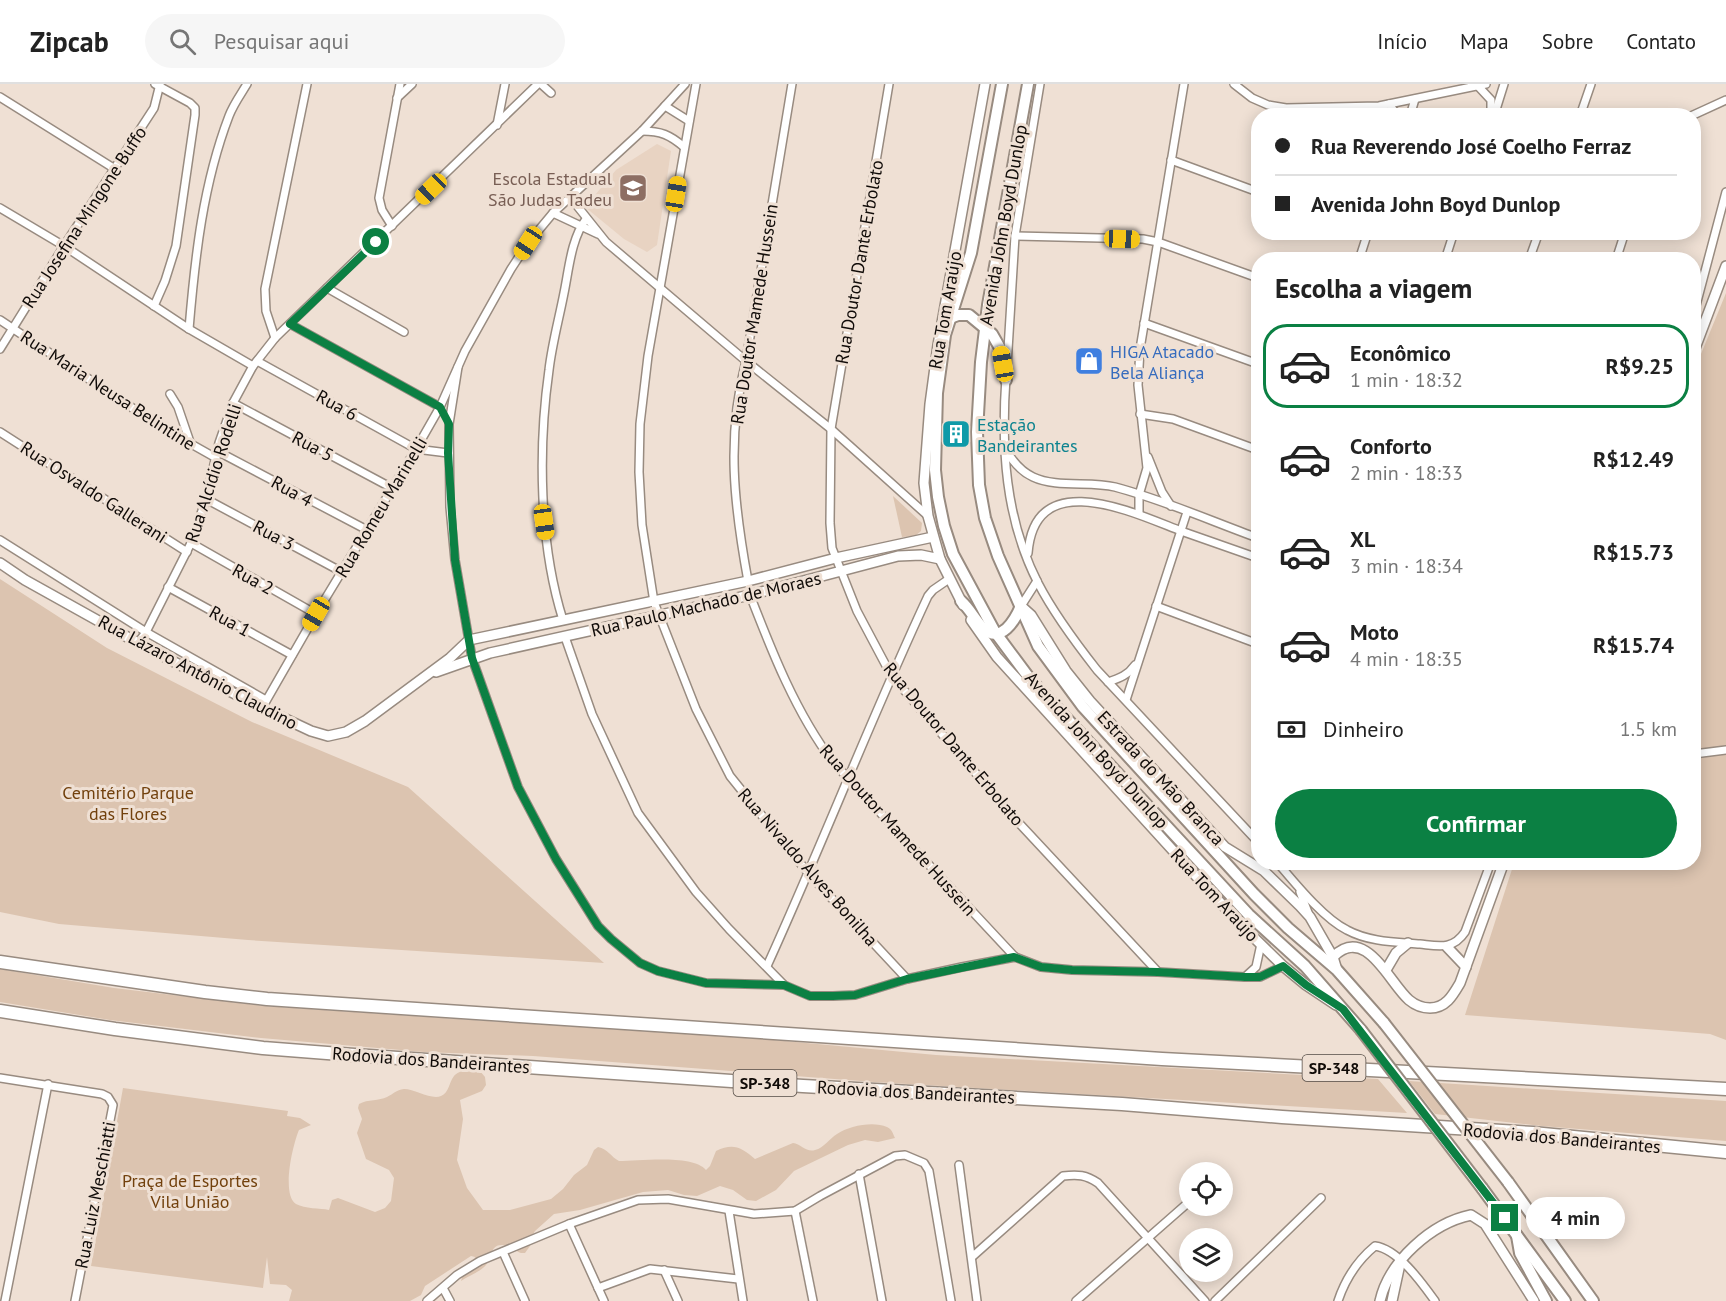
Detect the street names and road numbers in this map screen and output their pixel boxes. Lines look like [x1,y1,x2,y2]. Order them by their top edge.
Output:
street label: Rua Josefina Mingone Buffo [17,122,151,312]
street label: Avenida John Boyd Dunlop [974,123,1032,327]
street label: Rua Doutor Dante Erbolato [830,158,888,366]
street label: Rua Doutor Mamede Hussein [725,202,783,426]
street label: Rua Tom Araújo [923,249,967,371]
street label: Rua Maria Neusa Belintine [16,325,200,455]
street label: Rua 6 [312,384,362,426]
street label: Rua Alcídio Rodelli [180,401,246,545]
street label: Rua 5 [288,426,338,466]
street label: Rua Romeu Marinelli [330,432,432,582]
street label: Rua Osvaldo Gallerani [16,436,172,548]
street label: Rua 4 [267,470,317,512]
street label: Rua 3 [249,515,299,555]
street label: Rua 2 [228,558,278,600]
street label: Rua Paulo Machado de Moraes [589,566,823,642]
street label: Rua 1 [205,600,255,642]
street label: Rua Lázaro Antônio Claudino [94,610,302,734]
street label: Rua Doutor Dante Erbolato [879,657,1029,831]
street label: Avenida John Boyd Dunlop [1020,667,1174,833]
street label: Estrada do Mão Branca [1093,706,1229,850]
street label: Rua Doutor Mamede Hussein [815,739,981,921]
street label: Rua Nivaldo Alves Bonilha [733,783,883,951]
street label: Rua Tom Araújo [1166,844,1264,946]
street label: Rodovia dos Bandeirantes [331,1042,531,1078]
road number: SP-348 [1302,1055,1366,1081]
road number: SP-348 [734,1070,796,1096]
street label: Rodovia dos Bandeirantes [817,1075,1015,1109]
street label: Rodovia dos Bandeirantes [1462,1118,1662,1158]
street label: Rua Luiz Meschiatti [69,1119,121,1271]

